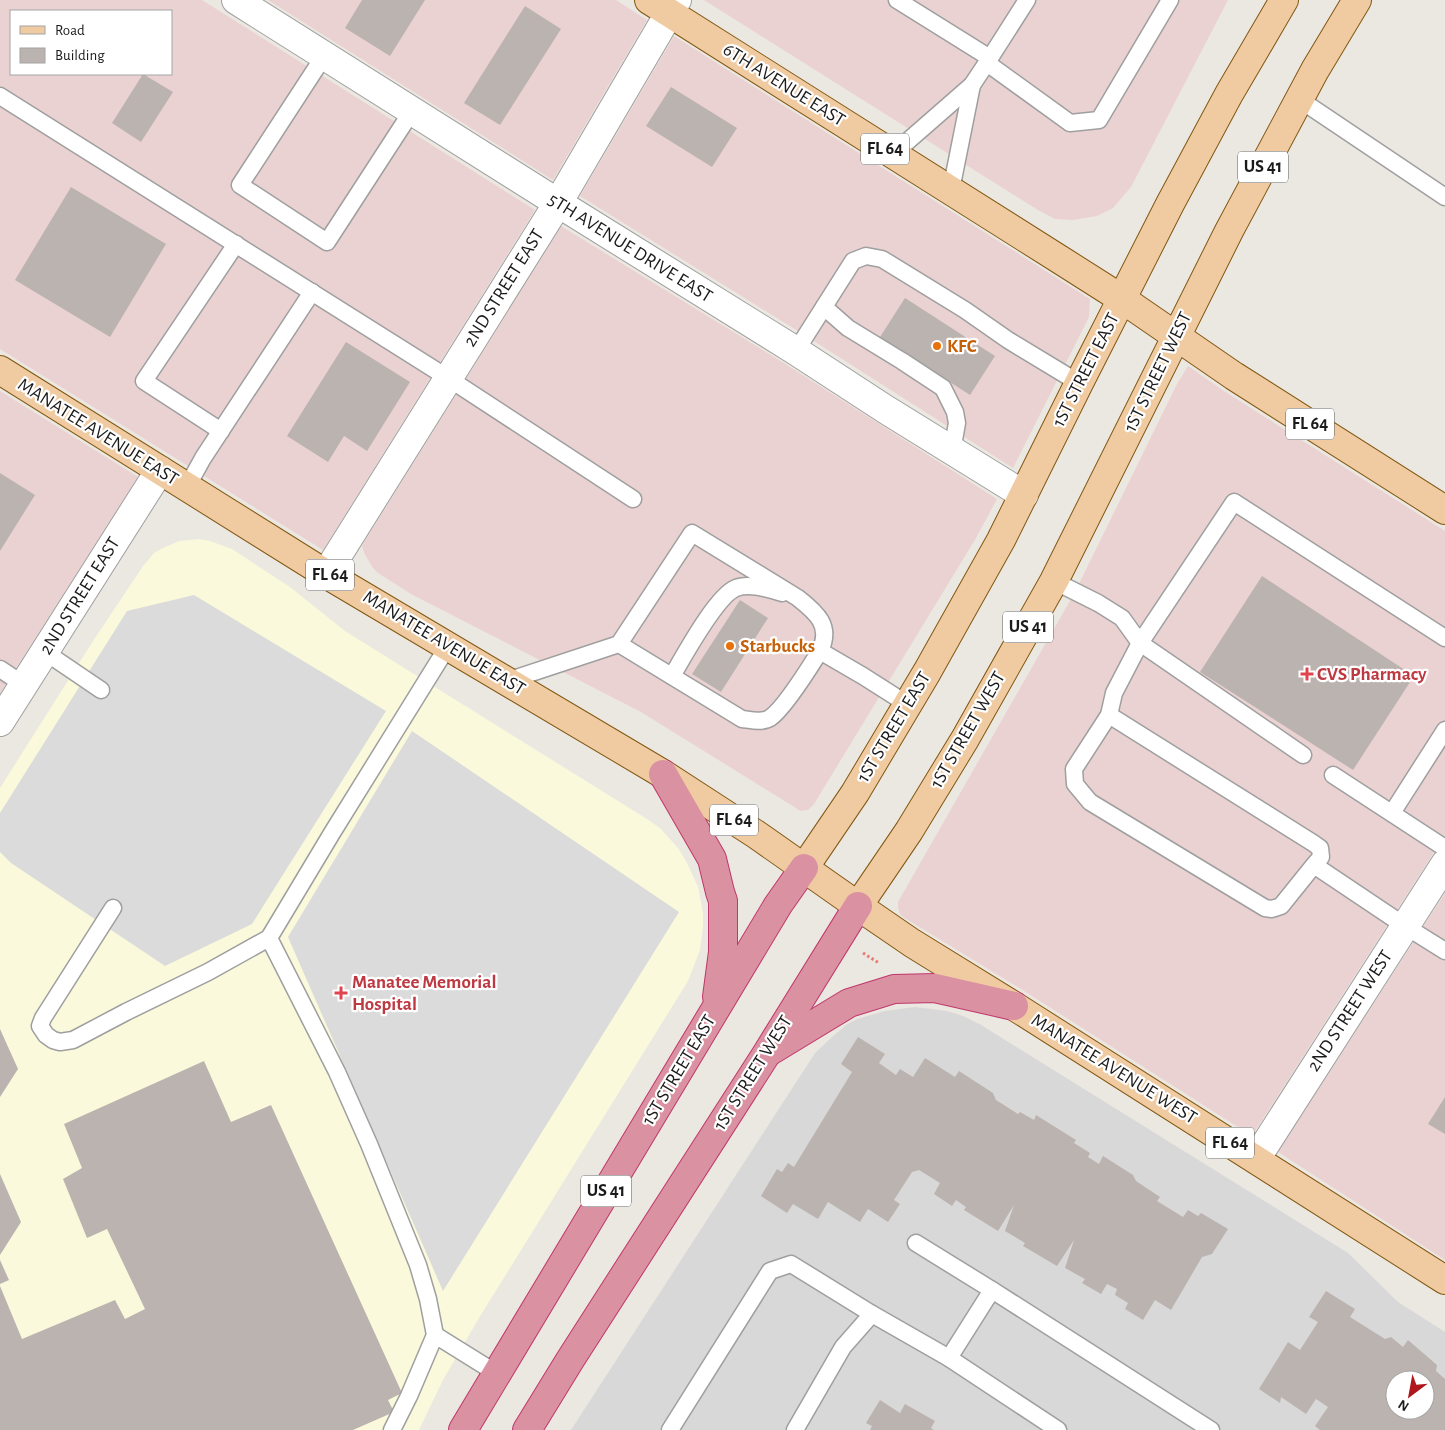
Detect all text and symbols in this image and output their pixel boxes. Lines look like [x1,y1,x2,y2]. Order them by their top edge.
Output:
legend [10,10,172,75]
text: Road [55,23,85,38]
street label: 6TH AVENUE EAST [720,40,848,130]
text: Building [55,48,105,63]
road number: FL 64 [861,134,909,164]
road number: US 41 [1238,152,1288,182]
street label: 5TH AVENUE DRIVE EAST [545,190,715,306]
street label: 2ND STREET EAST [460,226,548,350]
street label: 1ST STREET WEST [1121,309,1195,435]
street label: 1ST STREET EAST [1049,310,1123,430]
place label: KFC [947,337,977,356]
marker: KFC [931,340,943,352]
street label: MANATEE AVENUE EAST [14,375,182,489]
road number: FL 64 [1286,408,1334,439]
street label: 2ND STREET EAST [36,534,124,658]
road number: FL 64 [306,560,354,590]
street label: MANATEE AVENUE EAST [360,587,528,699]
road number: US 41 [1003,612,1053,642]
place label: Starbucks [740,637,815,656]
marker: Starbucks [724,640,736,652]
place label: CVS Pharmacy [1317,665,1427,684]
marker: CVS Pharmacy [1301,668,1313,680]
street label: 1ST STREET EAST [854,669,934,785]
street label: 1ST STREET WEST [927,669,1009,791]
road number: FL 64 [710,804,758,836]
street label: 2ND STREET WEST [1304,947,1396,1075]
place label: Manatee Memorial Hospital [352,973,496,1014]
marker: Manatee Memorial Hospital [334,986,348,1000]
street label: MANATEE AVENUE WEST [1028,1010,1200,1128]
street label: 1ST STREET EAST [639,1012,719,1128]
street label: 1ST STREET WEST [710,1012,796,1134]
road number: FL 64 [1206,1128,1254,1158]
road number: US 41 [581,1176,631,1206]
north arrow [1385,1370,1435,1420]
text: N [1396,1397,1411,1414]

